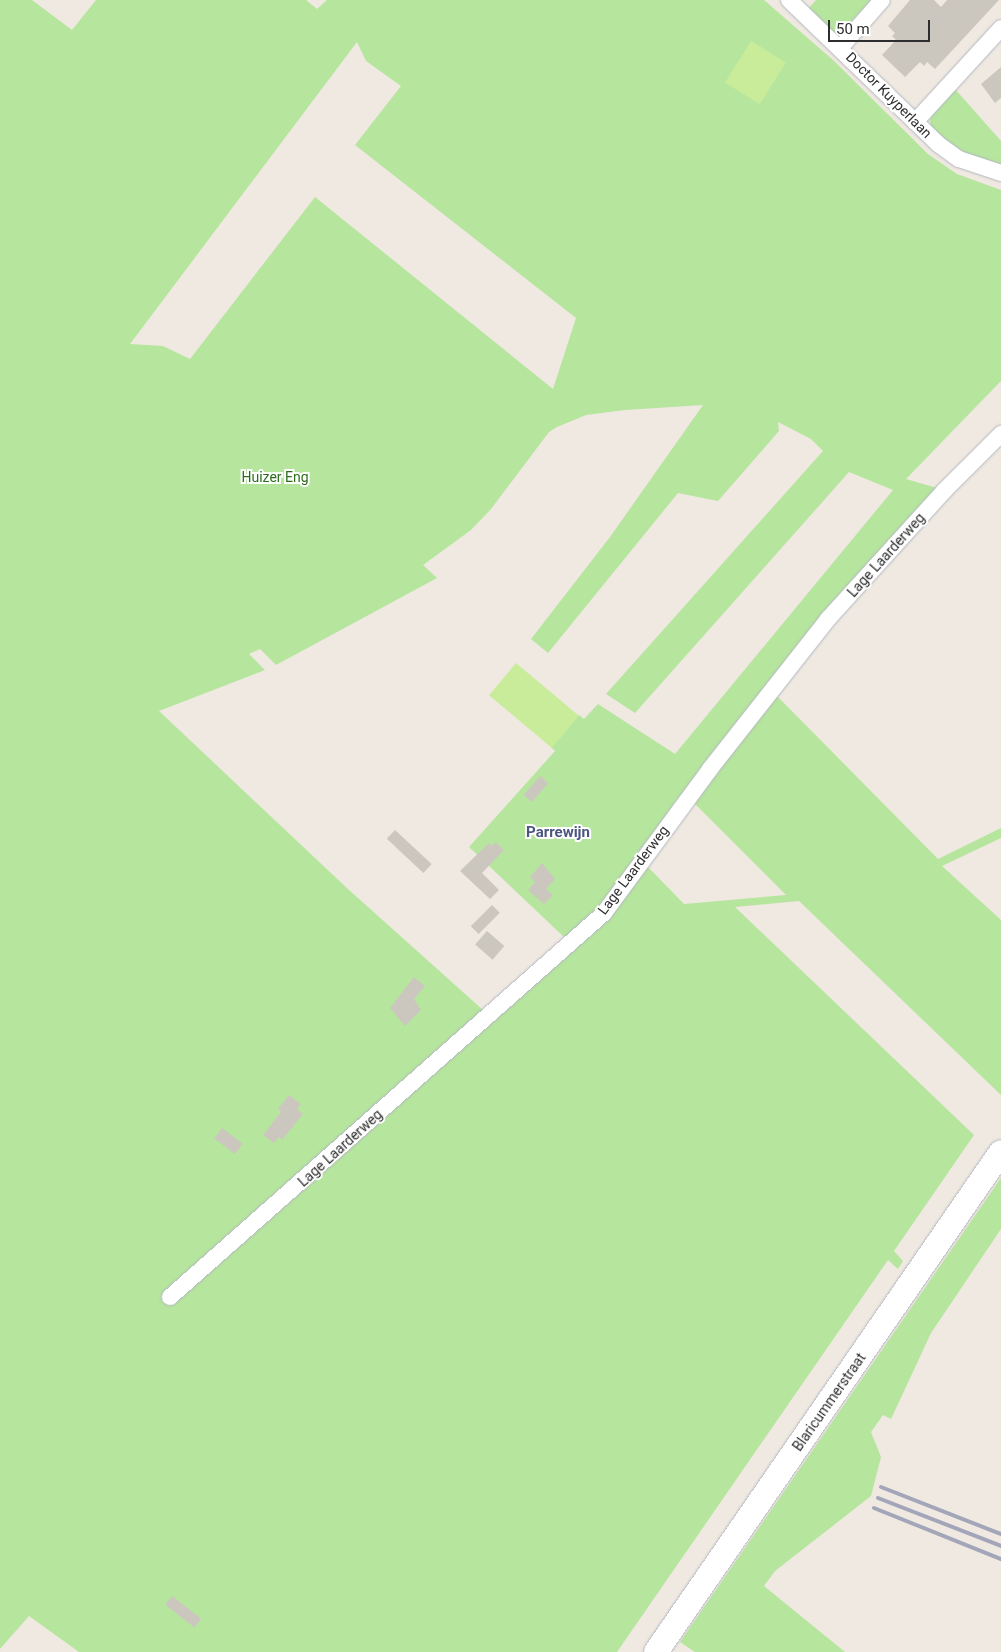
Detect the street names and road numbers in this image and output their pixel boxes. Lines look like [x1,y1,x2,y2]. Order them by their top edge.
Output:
street label: Doctor Kuyperlaan [843,49,935,141]
street label: Lage Laarderweg [844,510,928,600]
street label: Lage Laarderweg [594,822,672,918]
street label: Lage Laarderweg [295,1106,385,1190]
street label: Blaricummerstraat [789,1350,869,1454]

